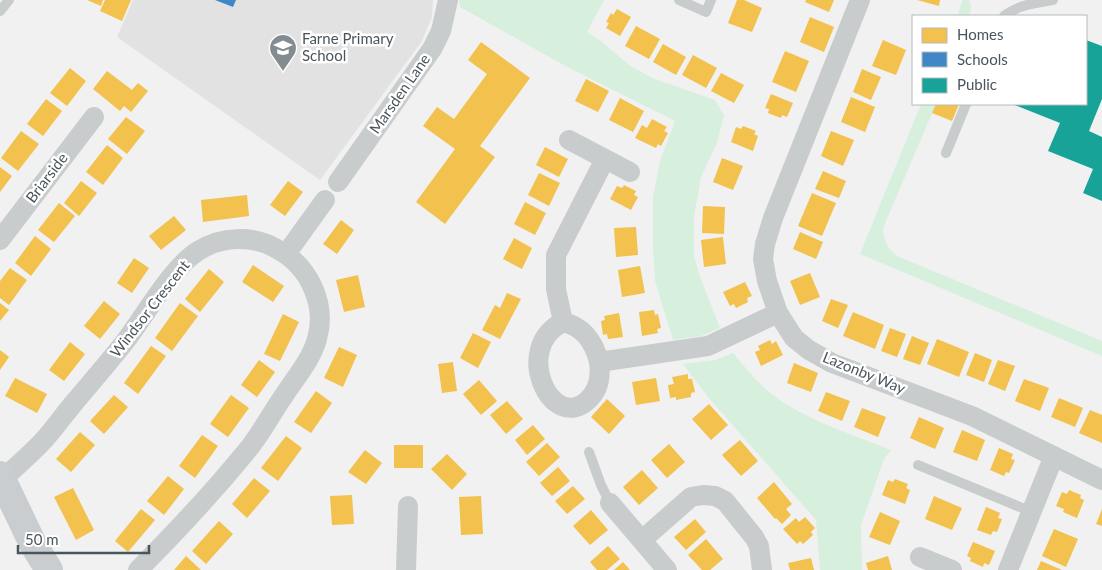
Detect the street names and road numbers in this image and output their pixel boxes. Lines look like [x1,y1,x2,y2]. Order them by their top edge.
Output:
street label: Marsden Lane [365,50,433,137]
street label: Briarside [22,149,71,206]
street label: Windsor Crescent [106,256,193,360]
street label: Lazonby Way [820,347,909,397]

